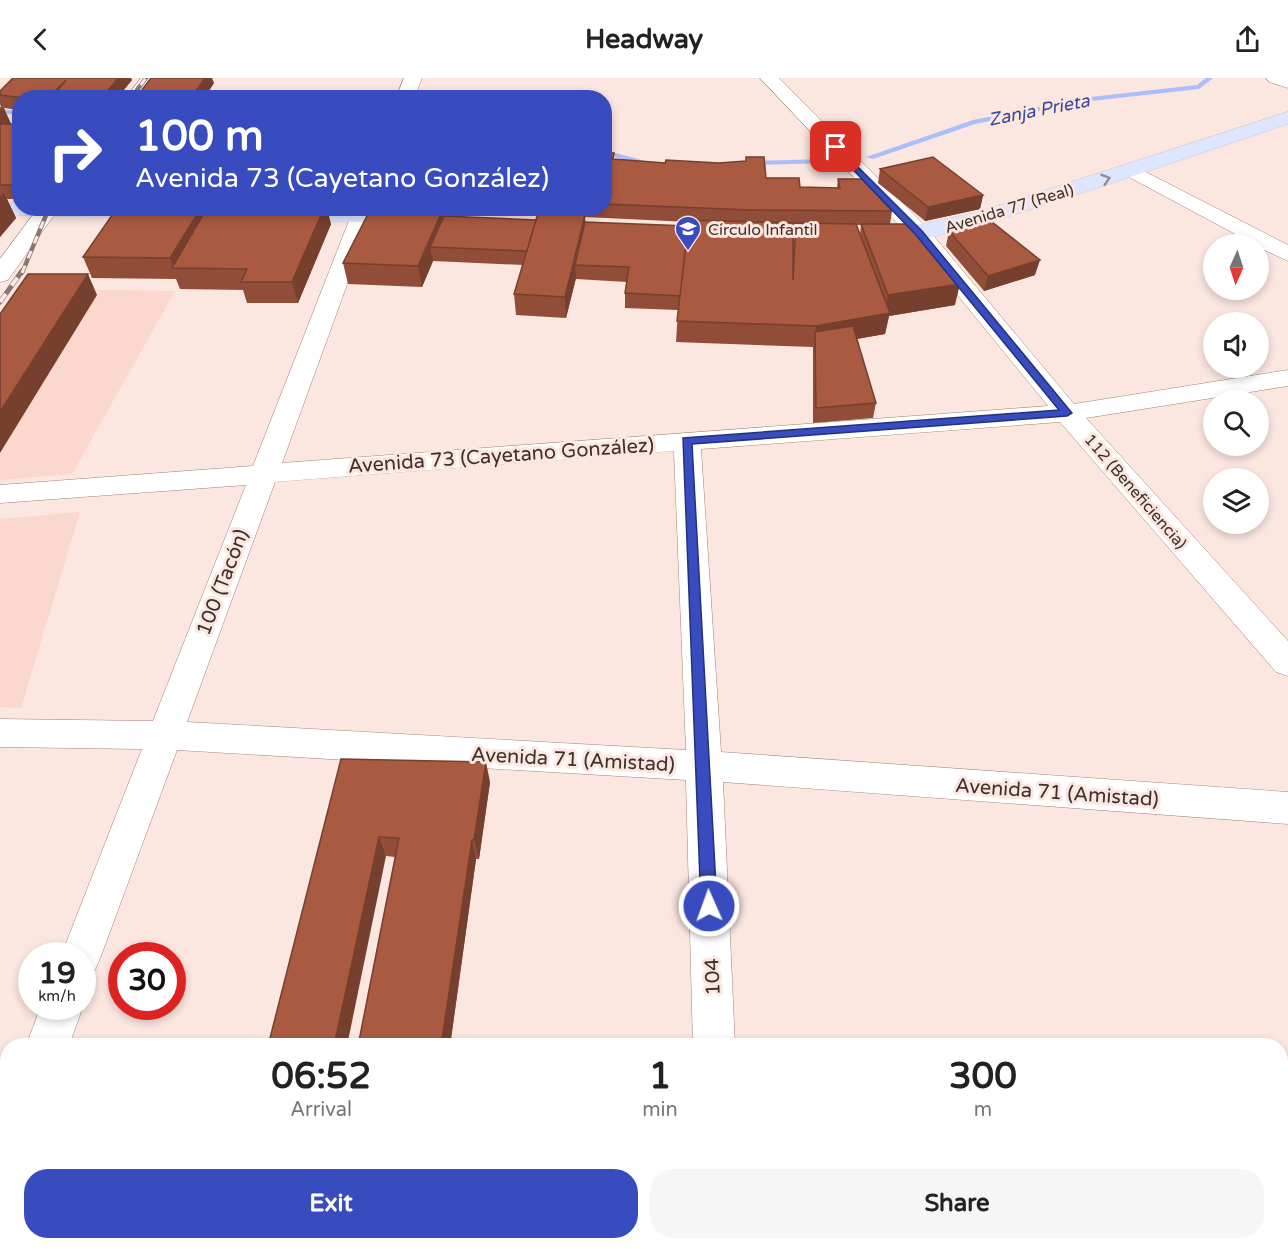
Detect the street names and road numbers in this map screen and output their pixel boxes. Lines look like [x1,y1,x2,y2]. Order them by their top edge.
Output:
street label: Avenida 77 (Real) [942,180,1076,238]
street label: 112 (Beneficiencia) [1080,430,1191,553]
street label: Avenida 73 (Cayetano González) [347,433,655,479]
street label: 100 (Tacón) [192,526,254,639]
street label: Avenida 71 (Amistad) [471,743,675,777]
street label: Avenida 71 (Amistad) [954,774,1159,812]
street label: 104 [700,958,726,996]

